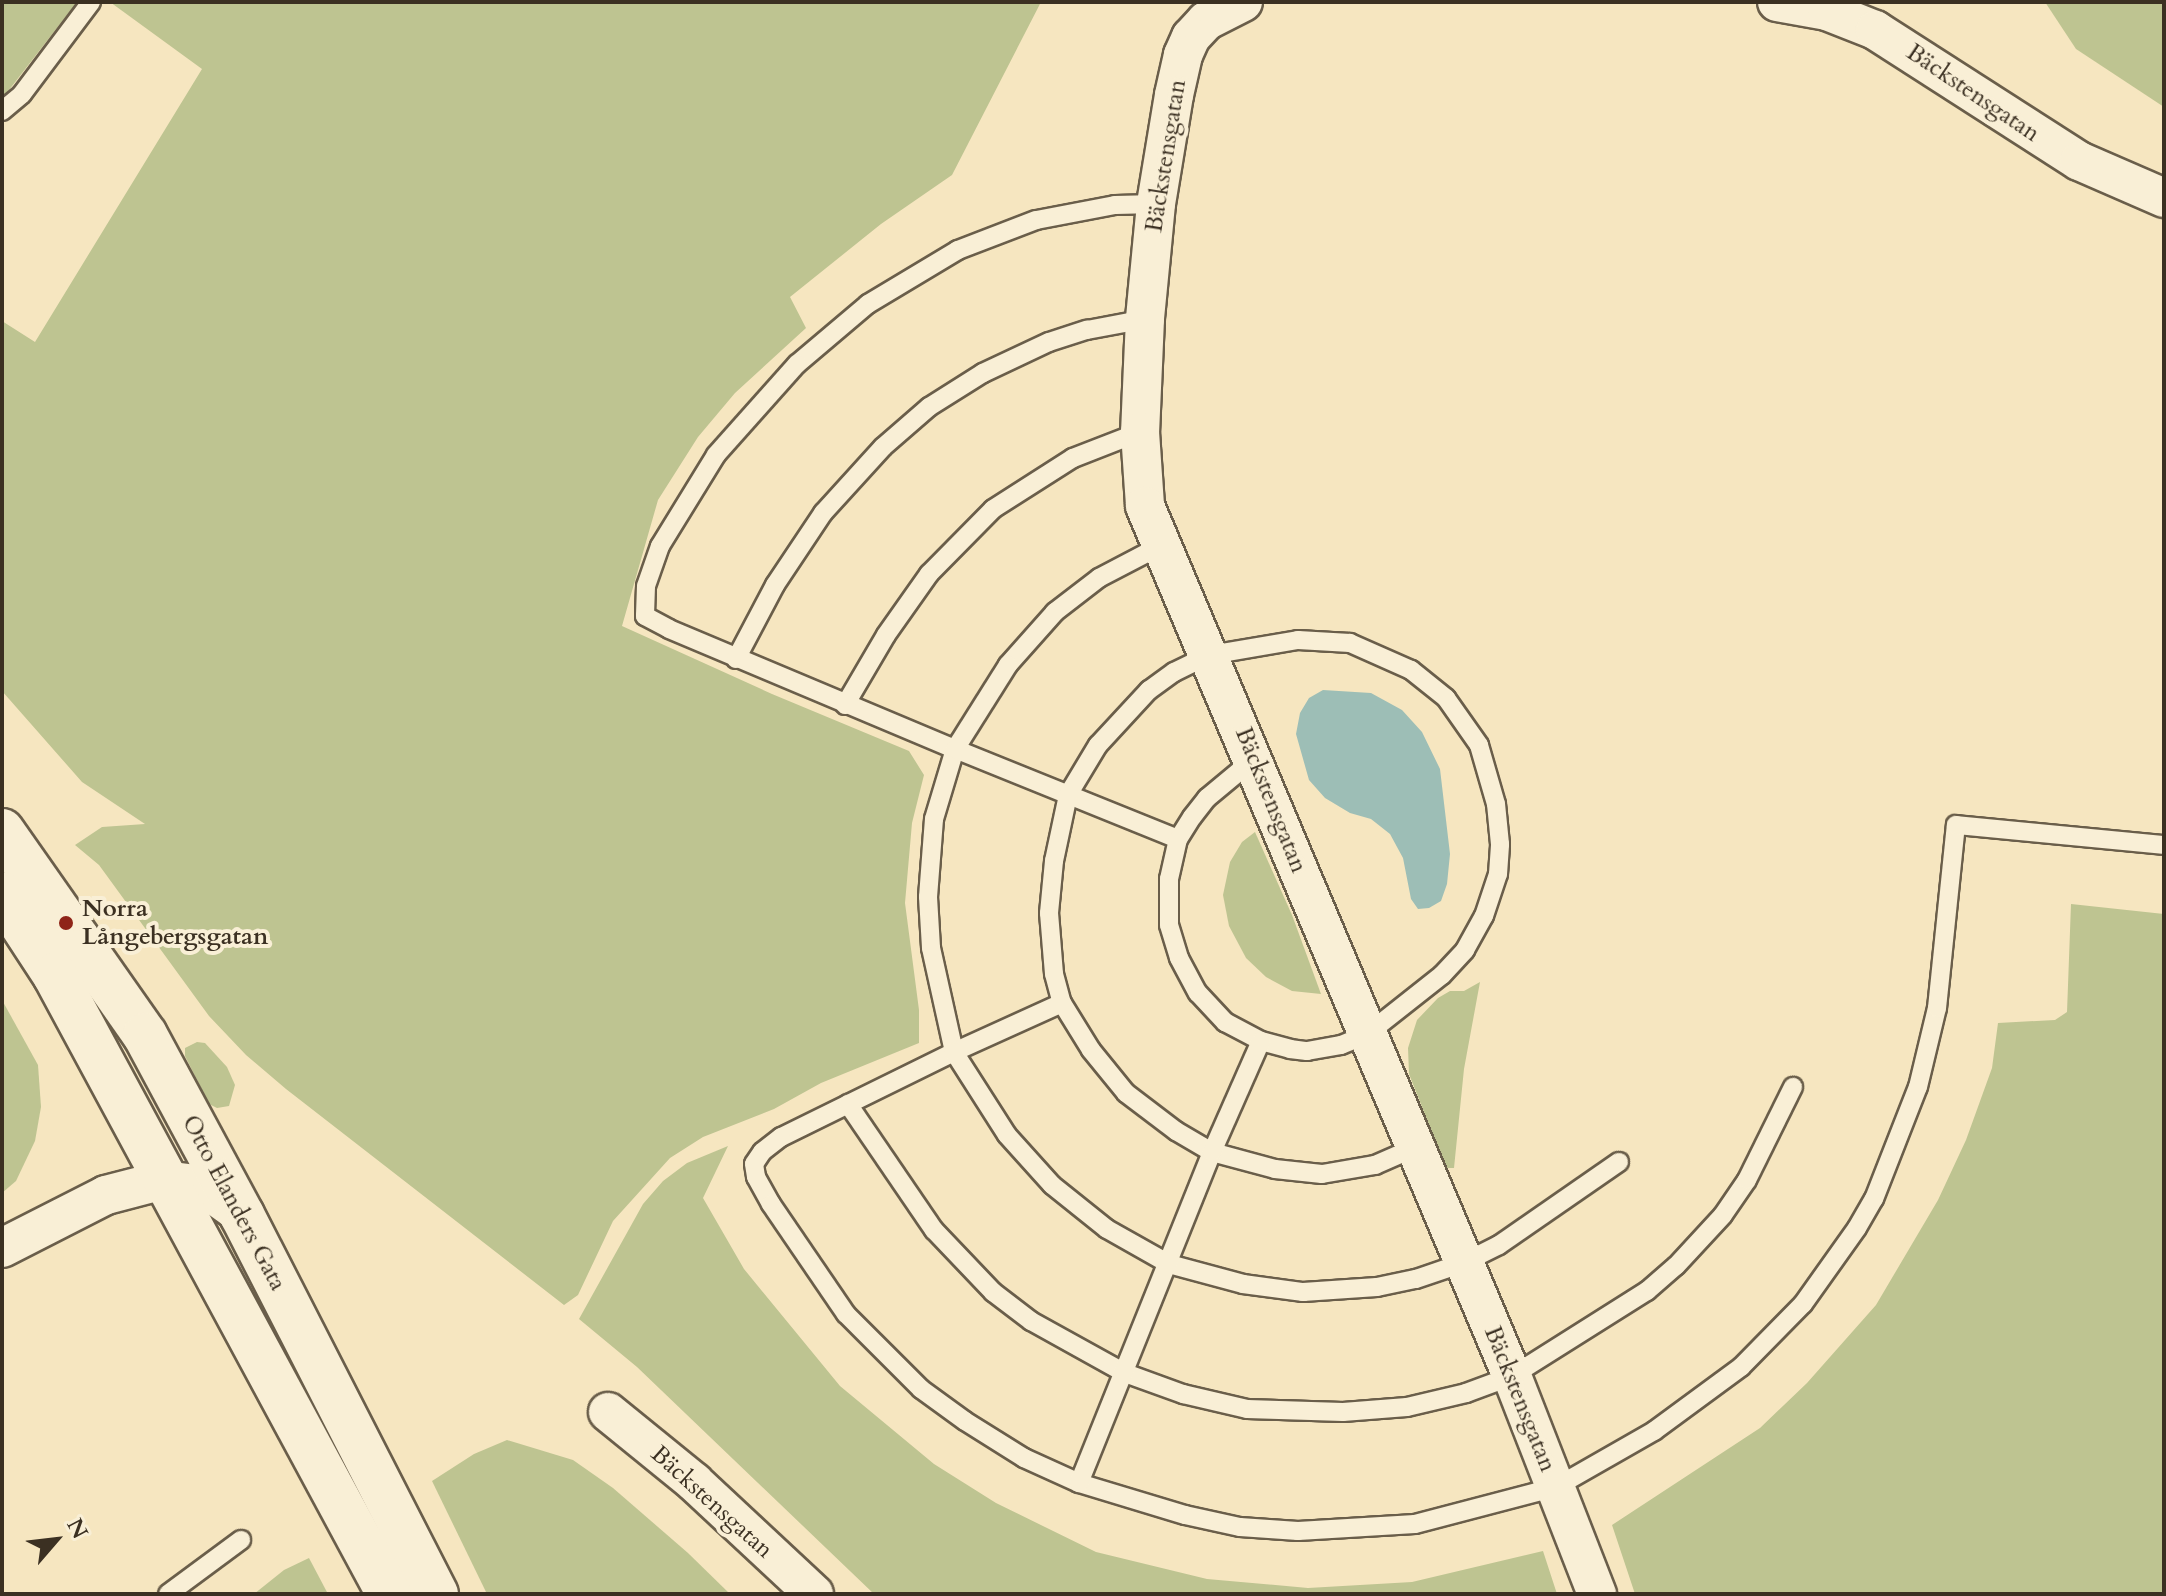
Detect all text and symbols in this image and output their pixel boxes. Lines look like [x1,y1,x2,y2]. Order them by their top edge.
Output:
street label: Bäckstensgatan [1901,38,2045,148]
street label: Bäckstensgatan [1140,78,1192,234]
street label: Bäckstensgatan [1229,723,1313,877]
place label: Norra Långebergsgatan [82,895,268,951]
marker: Norra Långebergsgatan [57,914,75,932]
street label: Otto Elanders Gata [176,1110,292,1296]
street label: Bäckstensgatan [1478,1322,1562,1476]
street label: Bäckstensgatan [645,1440,779,1564]
north arrow [16,1500,96,1580]
text: N [59,1513,95,1544]

